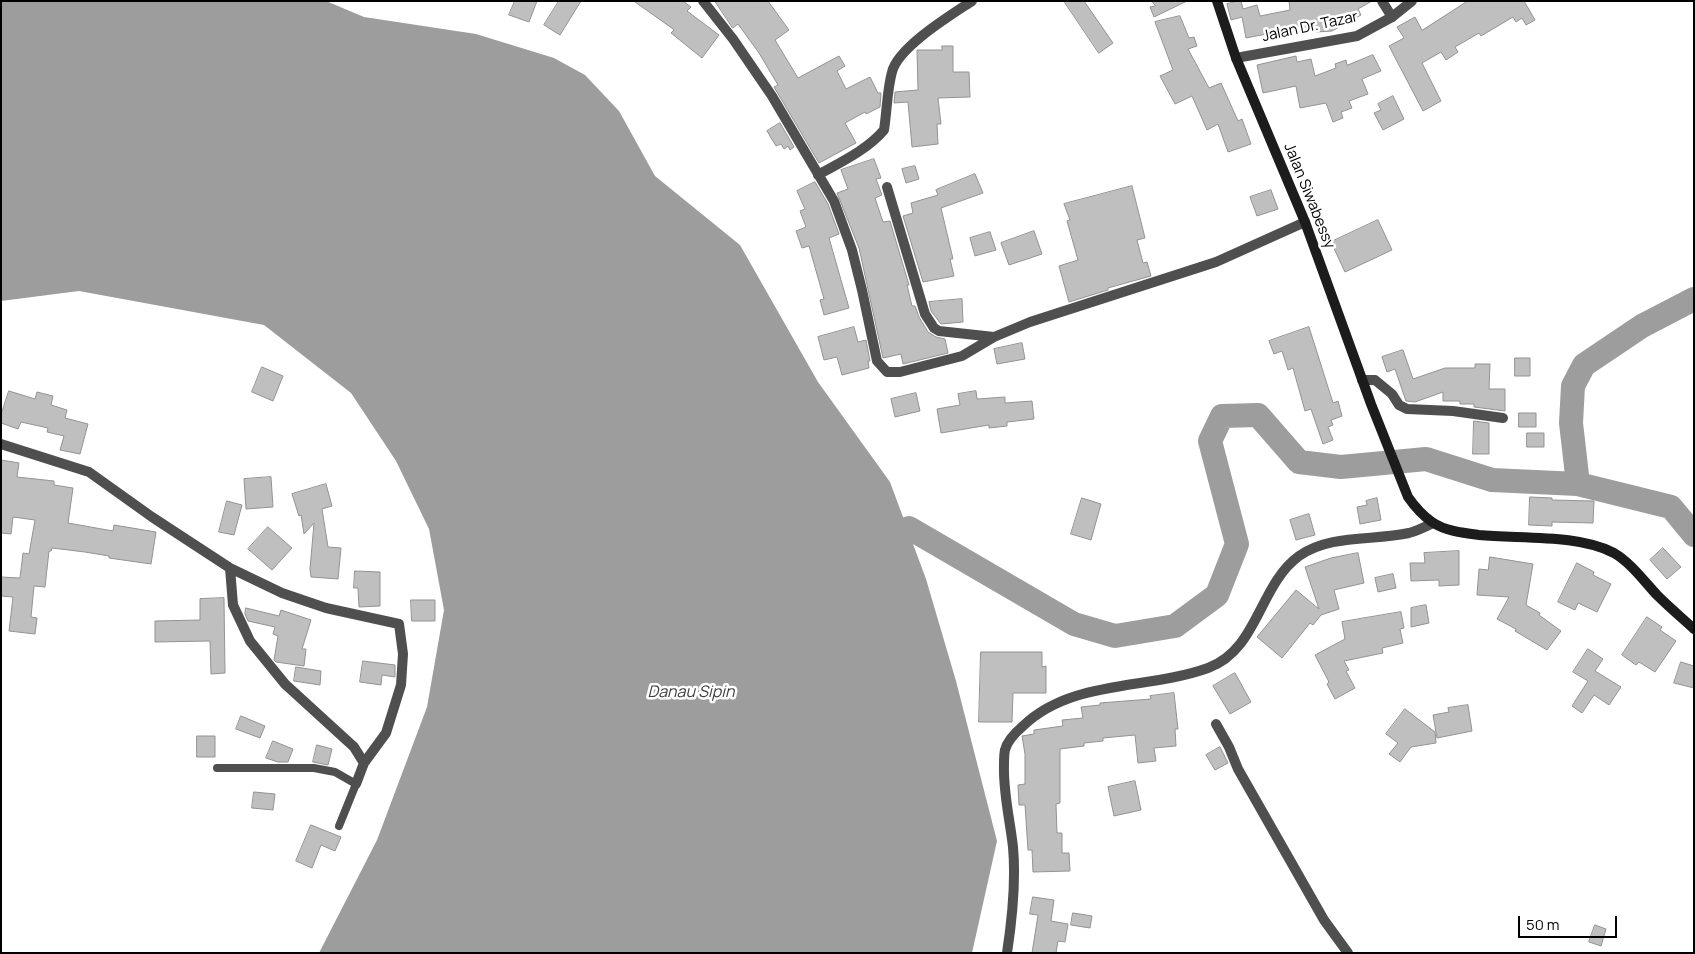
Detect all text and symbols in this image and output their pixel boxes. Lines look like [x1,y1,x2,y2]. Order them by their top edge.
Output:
street label: Jalan Dr. Tazar [1260,8,1360,46]
street label: Jalan Siwabessy [1280,141,1338,251]
water label: Danau Sipin [647,683,735,703]
scale bar [1520,906,1619,938]
text: 50 m [1526,914,1560,935]

